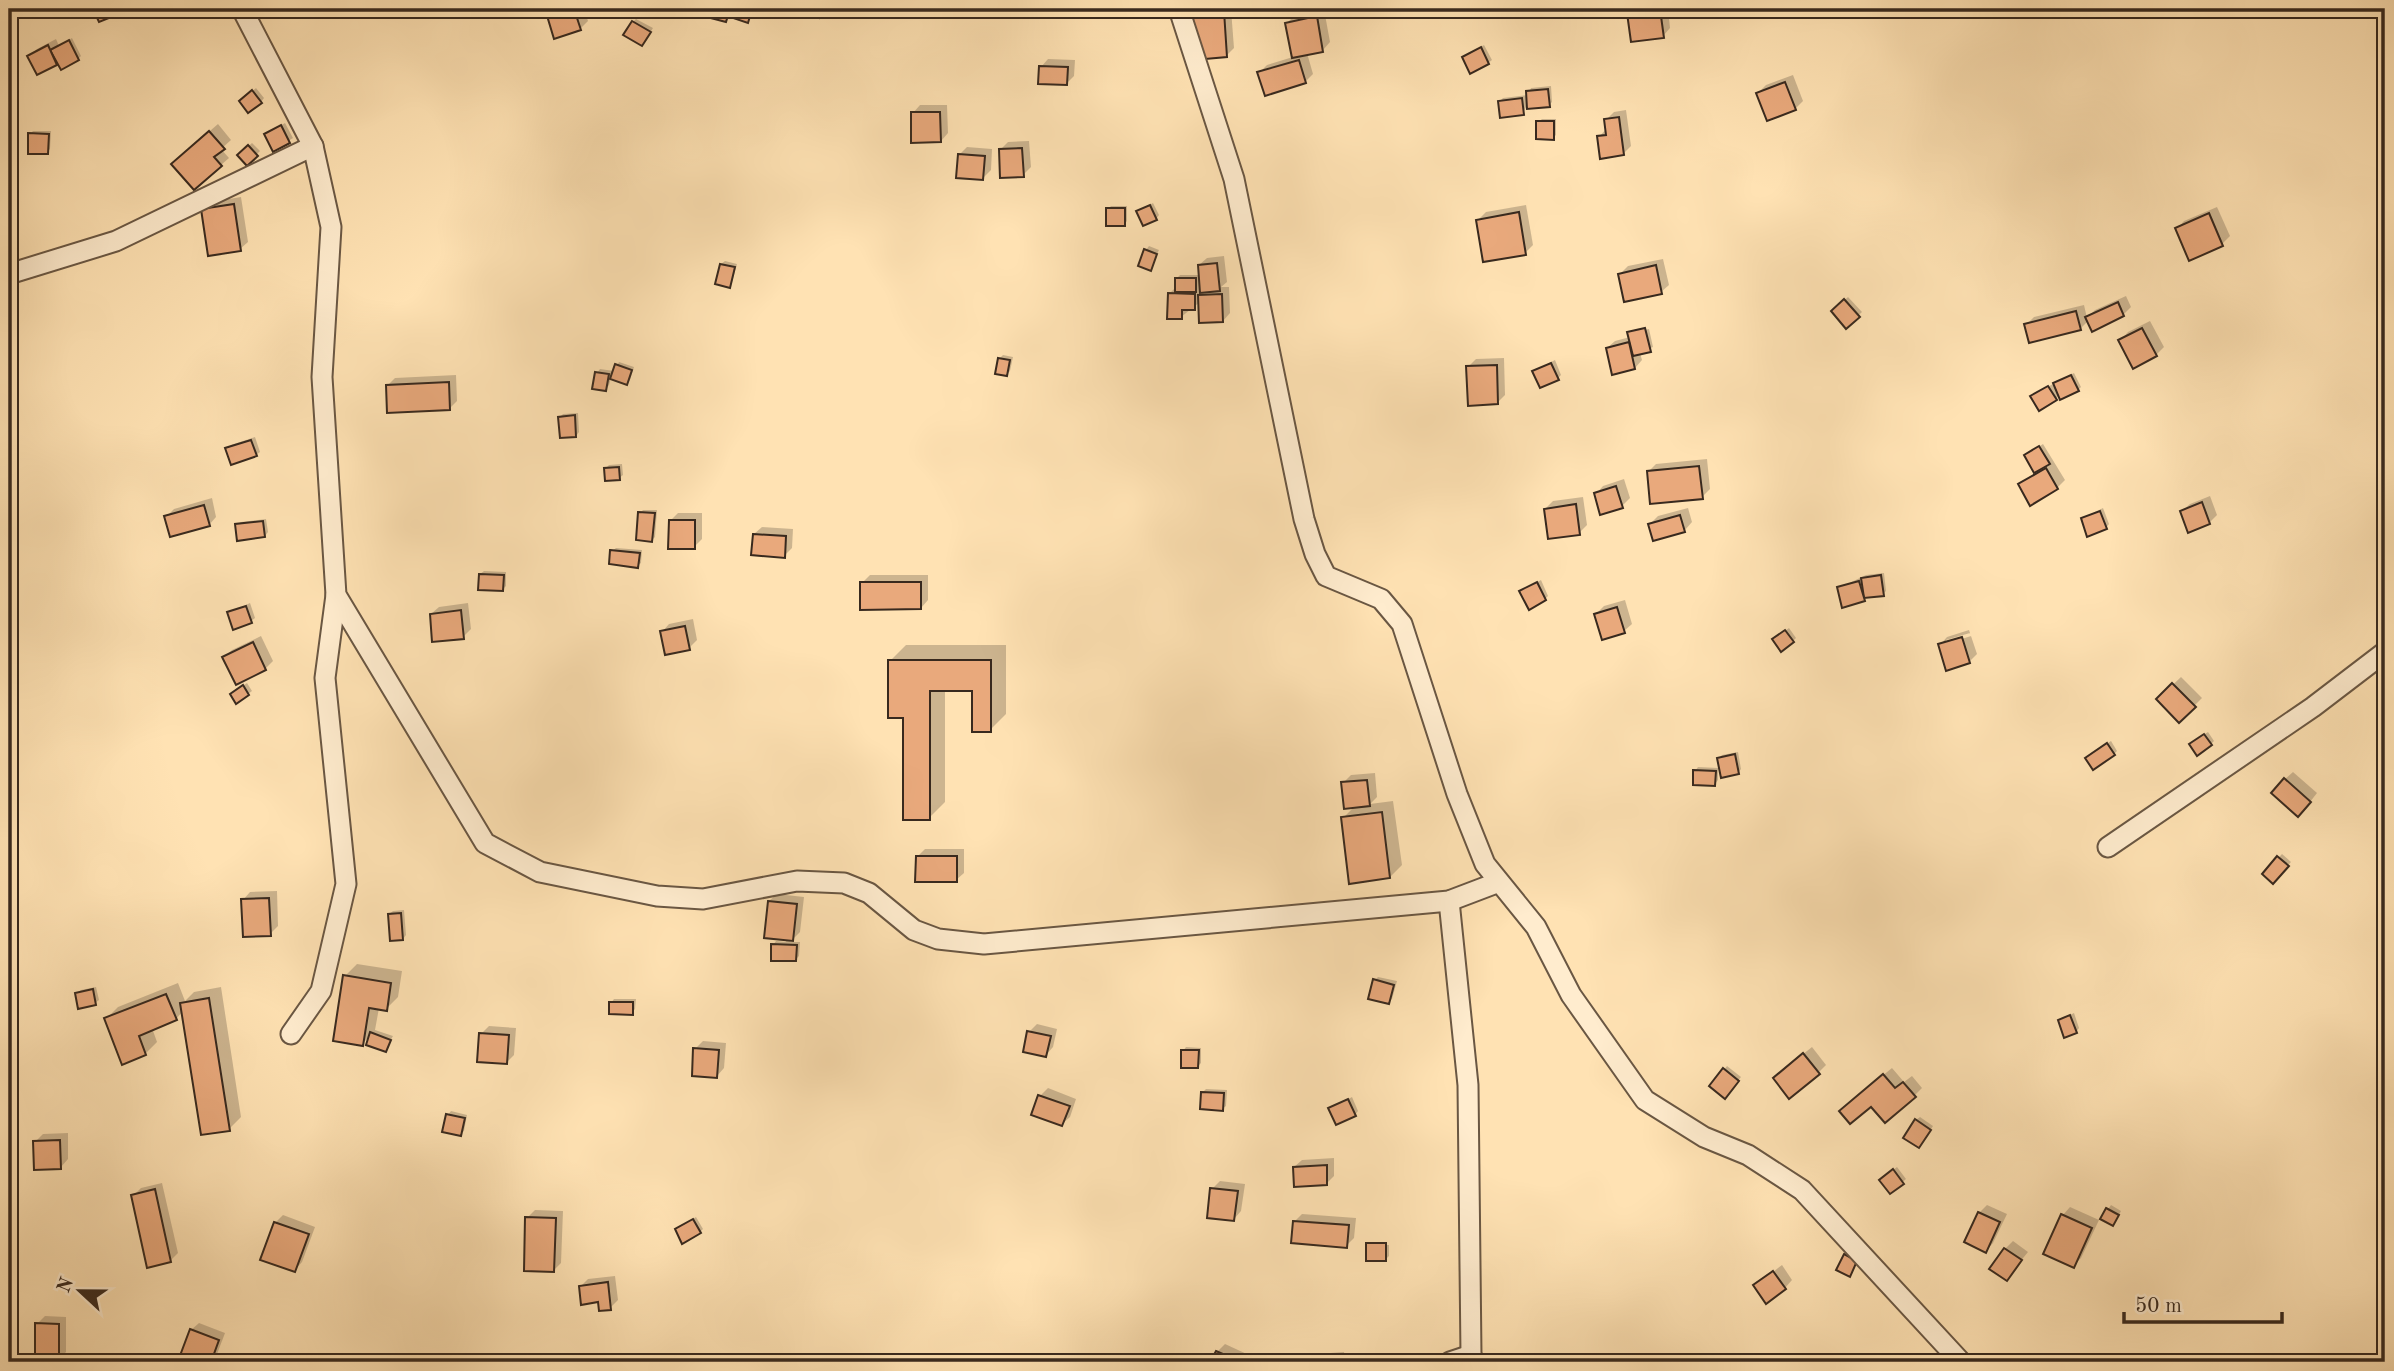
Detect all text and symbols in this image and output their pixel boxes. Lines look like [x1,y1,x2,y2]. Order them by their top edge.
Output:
north arrow [46,1256,116,1326]
text: N [55,1275,78,1296]
scale bar [2124,1280,2282,1324]
text: 50 m [2135,1296,2182,1317]

